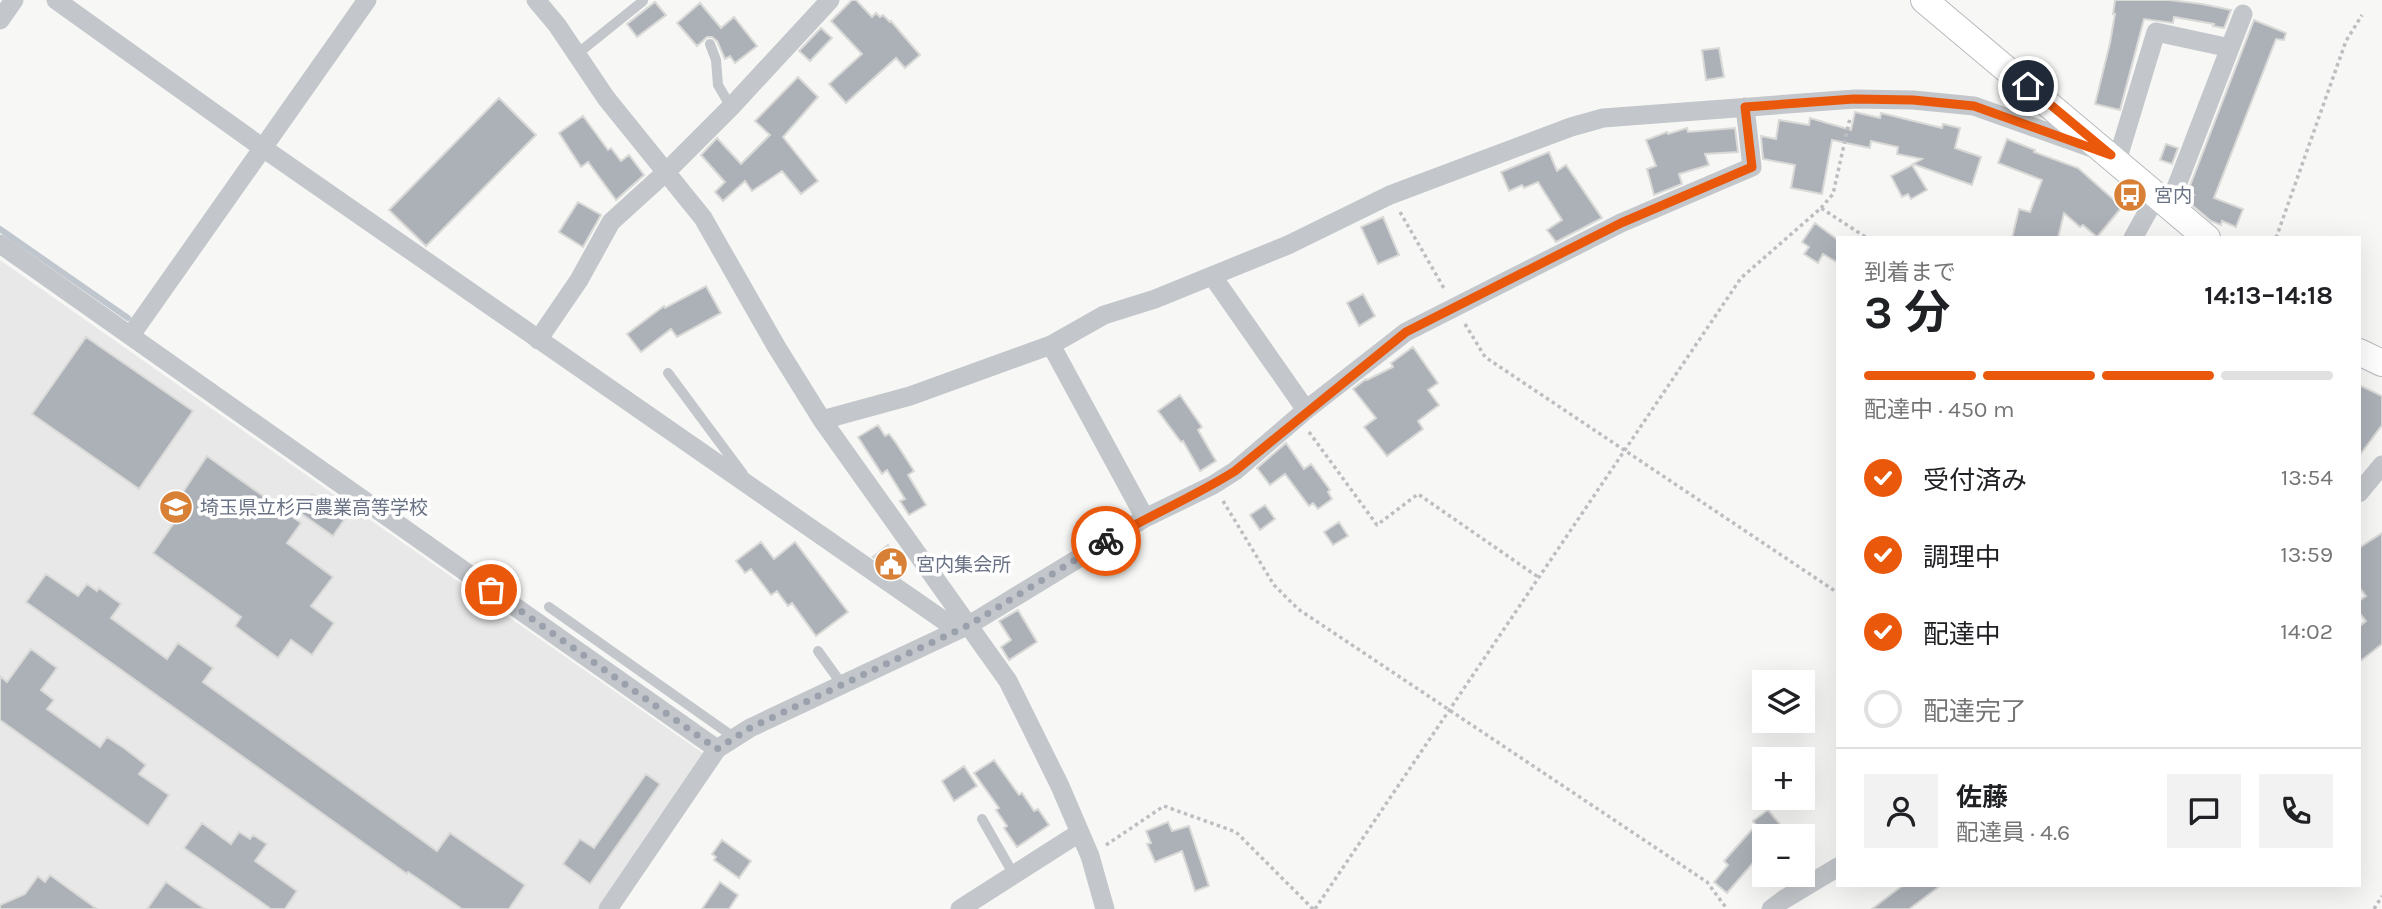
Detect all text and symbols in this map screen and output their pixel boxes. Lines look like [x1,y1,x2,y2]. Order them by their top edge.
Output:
pin [1998,56,2058,116]
icon: home [2009,67,2047,105]
bus stop icon: 宮内 [2111,176,2149,214]
place label: 宮内 [2154,185,2192,207]
text: 到着まで [1864,259,1956,286]
text: 14:13–14:18 [2204,280,2333,311]
text: 3 分 [1864,286,1950,340]
text: 配達中 · 450 m [1864,396,2015,423]
icon: check [1864,459,1902,497]
text: 13:54 [2281,464,2333,491]
text: 受付済み [1923,465,2027,496]
school or university icon: 埼玉県立杉戸農業高等学校 [157,488,195,526]
place label: 埼玉県立杉戸農業高等学校 [200,497,428,519]
courier [1071,506,1141,576]
icon: bike [1087,522,1125,560]
icon: check [1864,536,1902,574]
text: 13:59 [2280,541,2333,568]
text: 調理中 [1923,542,2001,573]
public building icon: 宮内集会所 [872,545,910,583]
place label: 宮内集会所 [916,554,1011,576]
pin [461,560,521,620]
icon: bag [472,571,510,609]
icon: check [1864,613,1902,651]
text: 14:02 [2280,618,2333,645]
text: 配達中 [1923,619,2001,650]
map controls [1752,670,1815,887]
button: layers [1752,670,1815,733]
text: 配達完了 [1923,696,2027,727]
button: + [1752,747,1815,810]
button: person [1864,774,1938,848]
button: chat [2167,774,2241,848]
button: phone [2259,774,2333,848]
text: 佐藤 [1956,782,2008,813]
text: 配達員 · 4.6 [1956,819,2070,846]
button: − [1752,824,1815,887]

